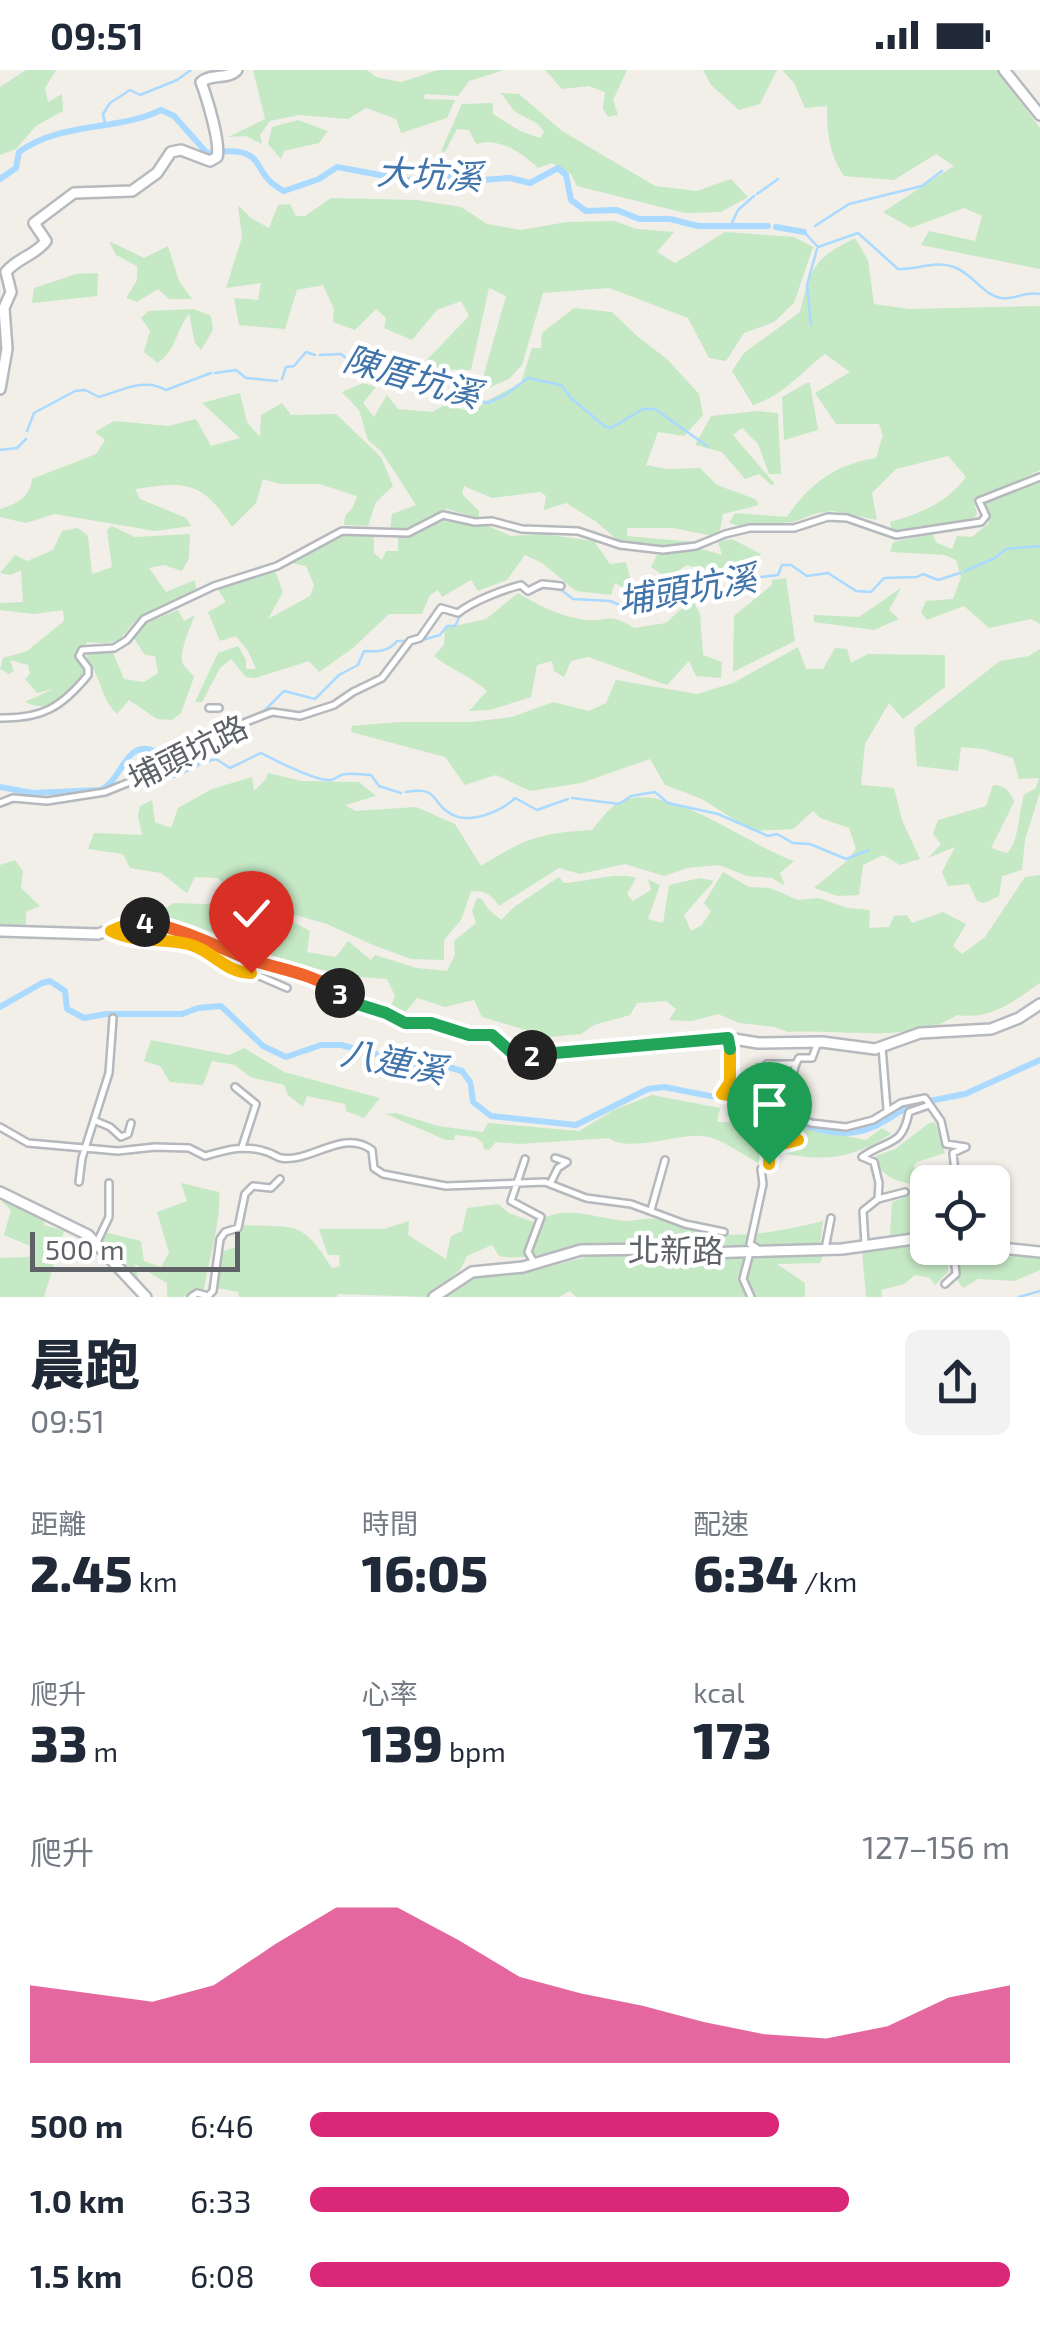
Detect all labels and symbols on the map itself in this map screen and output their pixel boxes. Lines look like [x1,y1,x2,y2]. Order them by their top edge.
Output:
water label: 大坑溪 [376,149,488,197]
water label: 陳厝坑溪 [339,336,490,416]
water label: 埔頭坑溪 [614,554,764,621]
street label: 埔頭坑路 [121,706,253,796]
pin [209,871,294,974]
pin: 4 [120,897,170,947]
pin: 3 [315,968,365,1018]
water label: 八連溪 [338,1029,454,1092]
pin: 2 [507,1030,557,1080]
pin [727,1062,812,1165]
scale bar [30,1227,240,1272]
street label: 北新路 [628,1229,724,1269]

